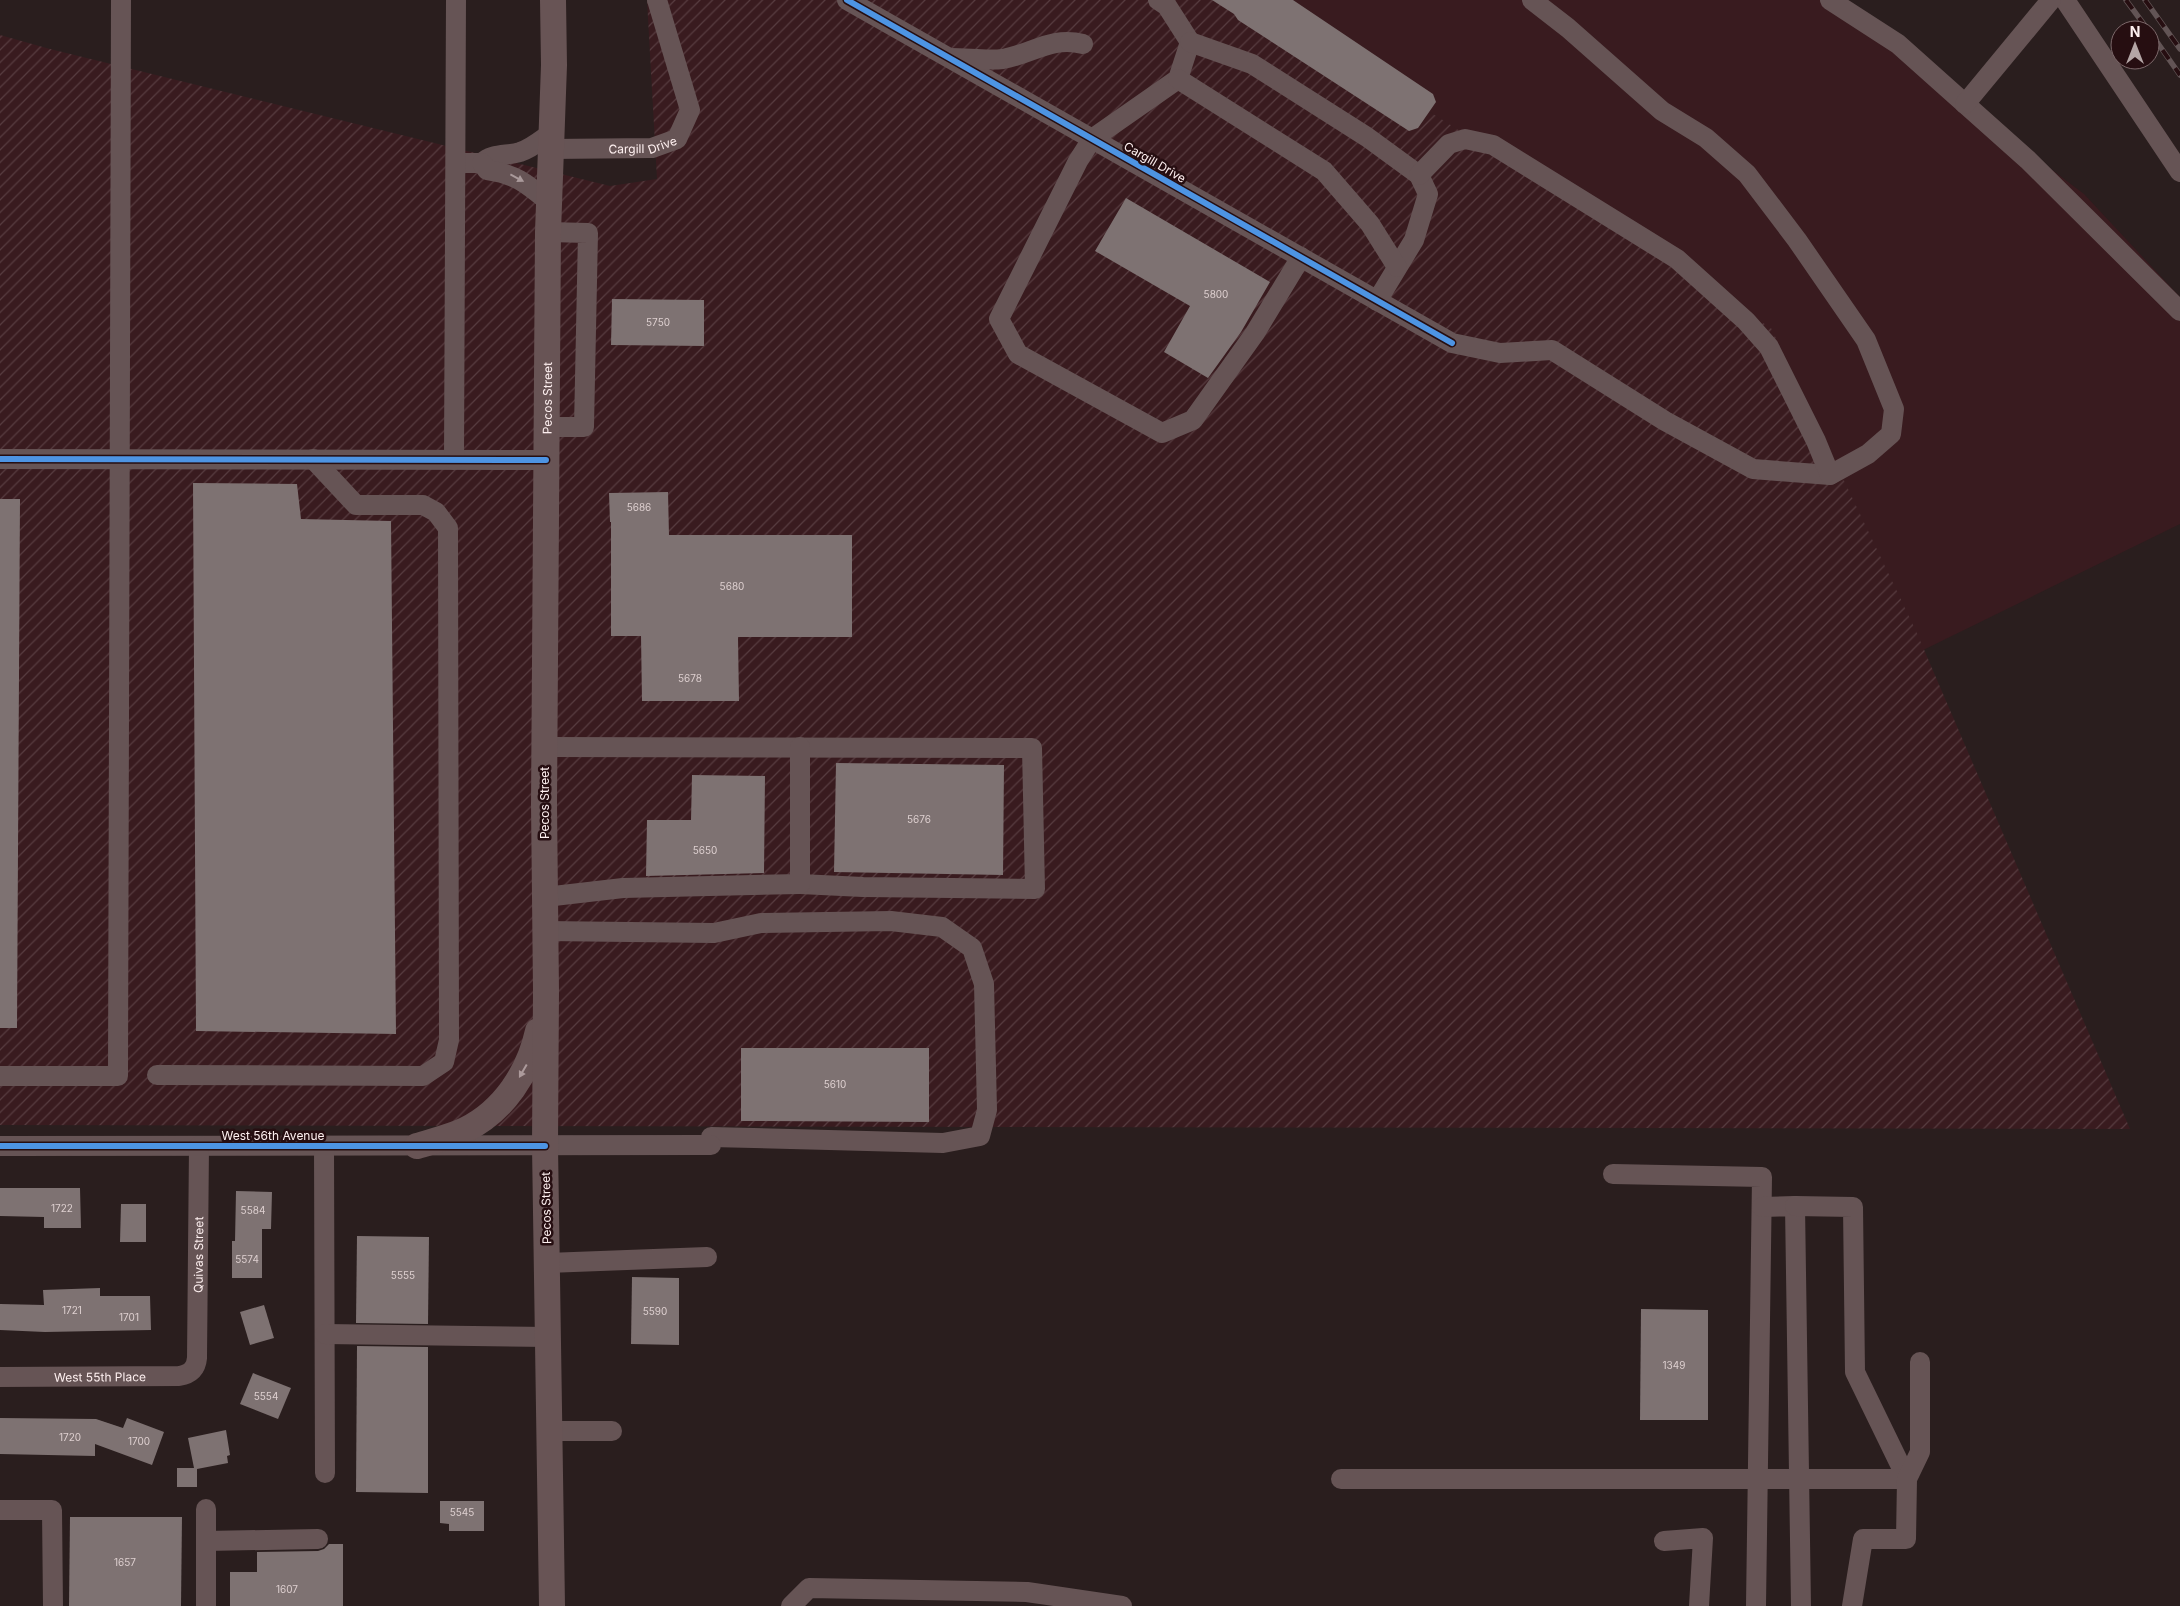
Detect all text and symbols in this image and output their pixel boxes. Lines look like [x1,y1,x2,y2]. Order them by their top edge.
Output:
north arrow [2110,20,2160,70]
text: N [2130,23,2140,40]
street label: Cargill Drive [608,132,679,157]
street label: Cargill Drive [1121,138,1189,186]
one-way arrow [510,174,524,182]
house number: 5800 [1204,288,1228,300]
house number: 5750 [646,316,670,328]
street label: Pecos Street [539,362,555,434]
house number: 5686 [627,501,651,513]
house number: 5680 [720,580,744,592]
house number: 5678 [678,672,702,684]
street label: Pecos Street [537,767,552,839]
house number: 5676 [907,813,931,825]
house number: 5650 [693,844,717,856]
one-way arrow [519,1064,528,1077]
house number: 5610 [824,1078,846,1090]
street label: West 56th Avenue [221,1128,325,1143]
street label: Pecos Street [538,1172,554,1244]
house number: 1722 [51,1202,73,1214]
house number: 5584 [241,1204,265,1216]
street label: Quivas Street [190,1217,206,1293]
house number: 5574 [235,1253,259,1265]
house number: 5555 [391,1269,415,1281]
house number: 1721 [62,1304,82,1316]
house number: 5590 [643,1305,667,1317]
house number: 1701 [119,1311,139,1323]
house number: 1349 [1663,1359,1685,1371]
street label: West 55th Place [54,1369,146,1384]
house number: 5554 [254,1390,278,1402]
house number: 1720 [59,1431,81,1443]
house number: 1700 [128,1435,150,1447]
house number: 5545 [450,1506,474,1518]
house number: 1657 [114,1556,136,1568]
house number: 1607 [276,1583,298,1595]

